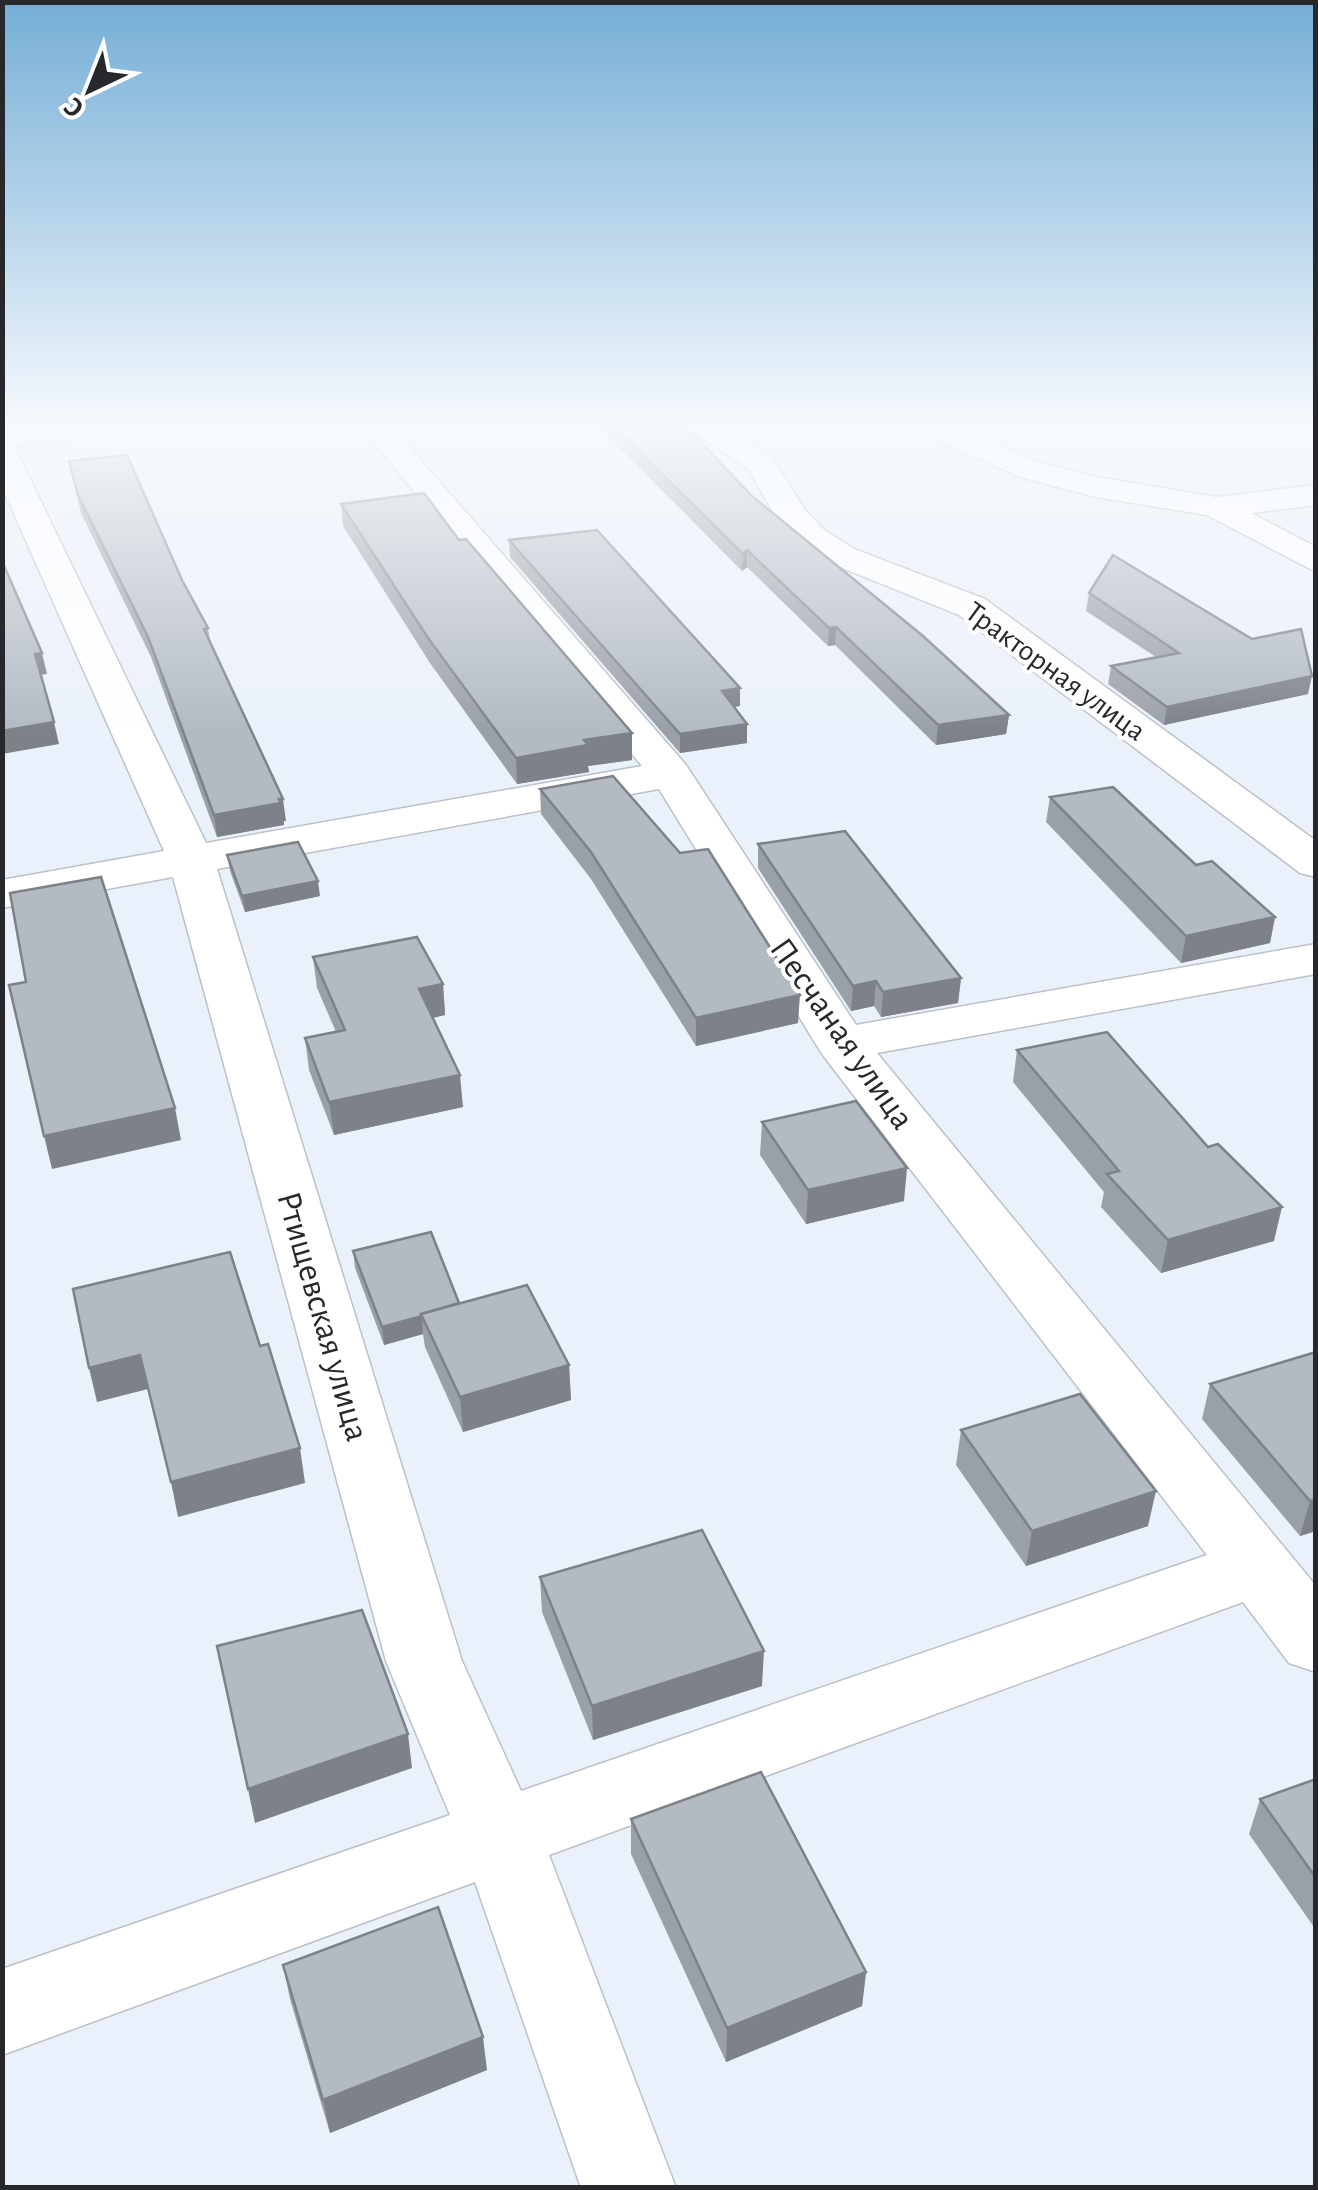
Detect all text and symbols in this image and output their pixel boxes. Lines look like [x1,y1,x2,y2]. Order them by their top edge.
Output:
north arrow [40,40,140,140]
text: С [59,91,90,122]
street label: Тракторная улица [960,597,1151,747]
street label: Песчаная улица [763,932,920,1136]
street label: Ртищевская улица [270,1188,375,1445]

